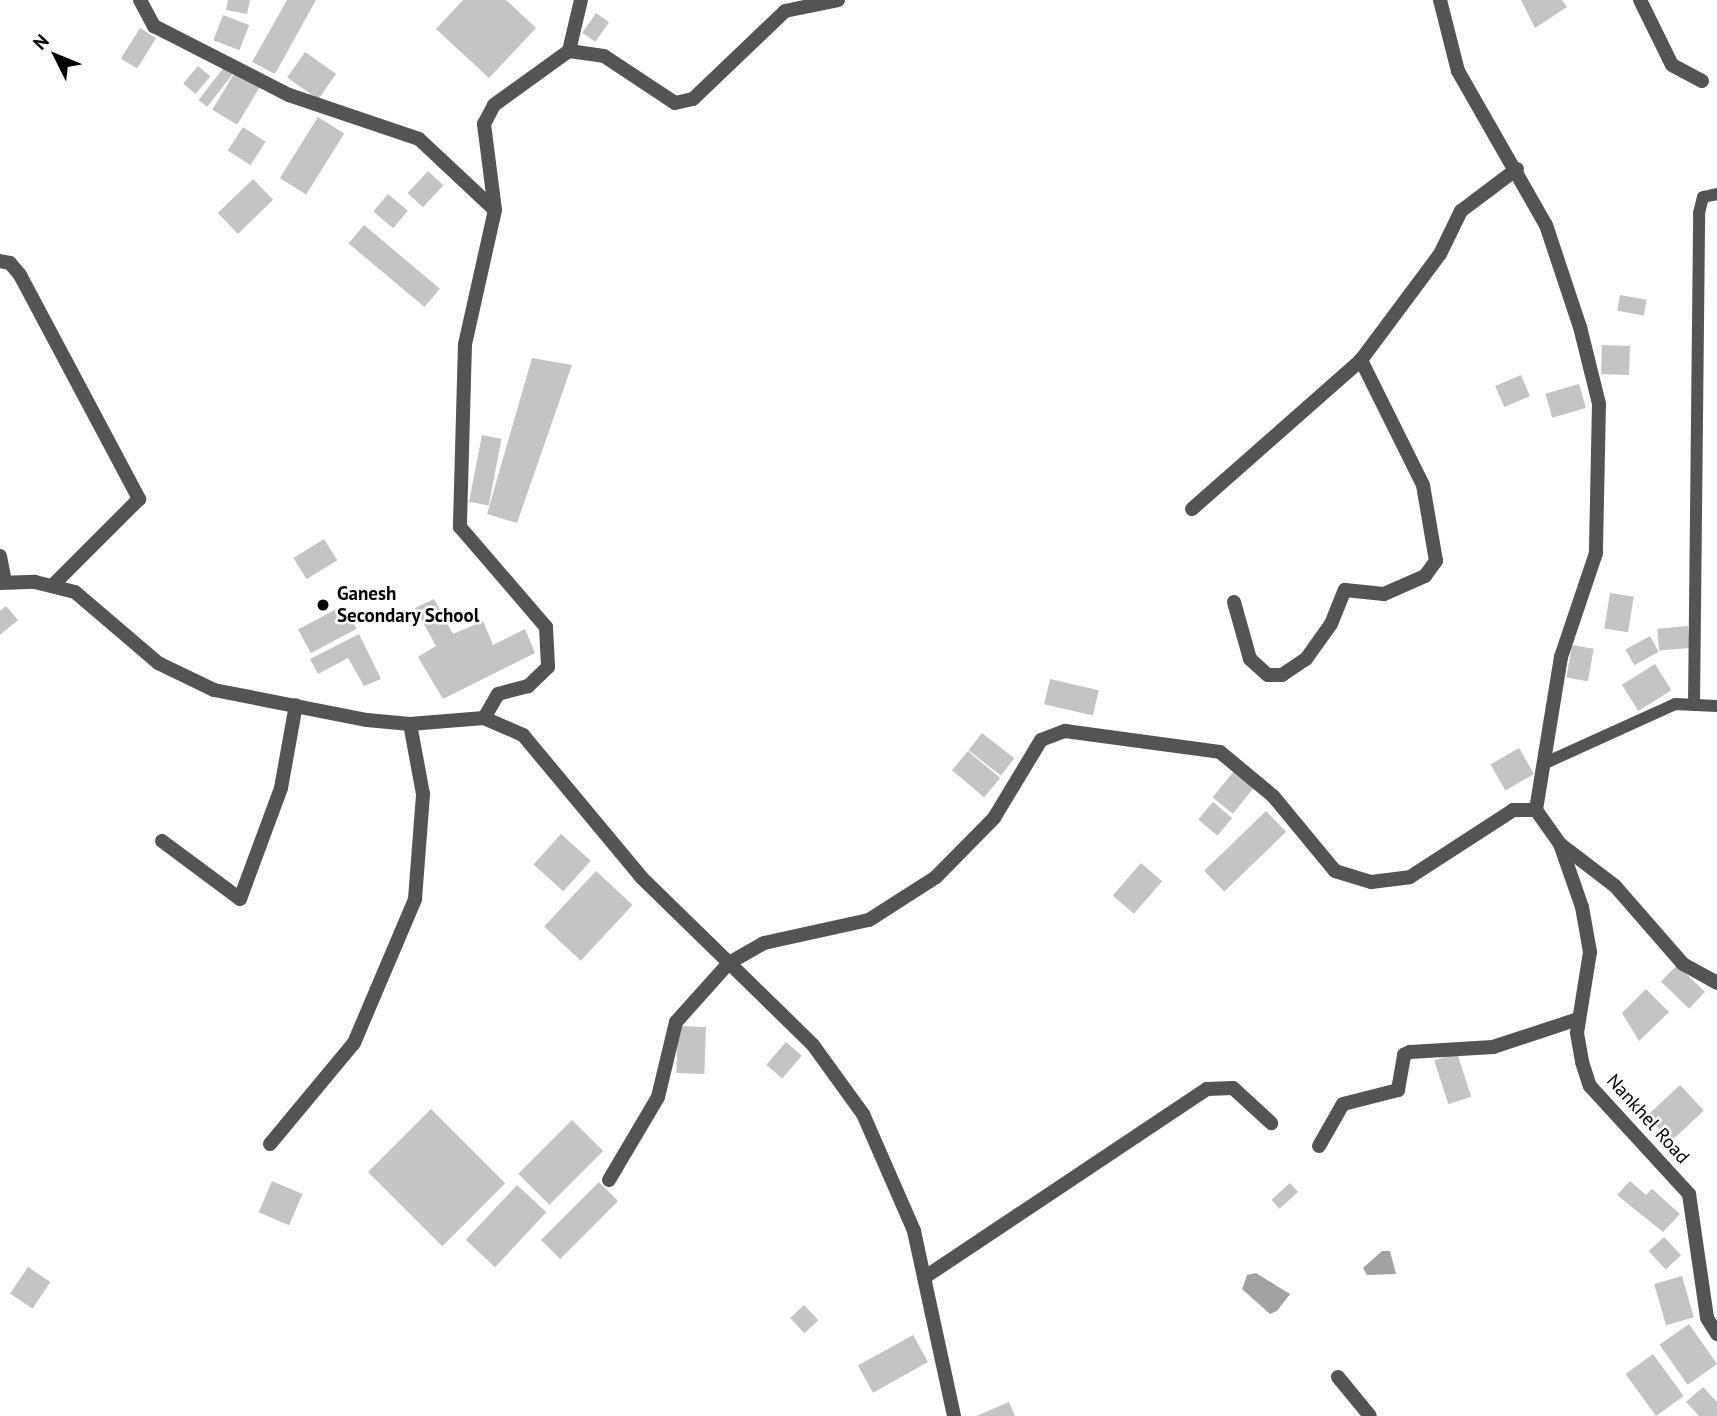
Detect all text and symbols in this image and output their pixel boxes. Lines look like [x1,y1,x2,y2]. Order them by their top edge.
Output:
north arrow [21,21,91,91]
text: N [28,29,54,54]
place label: Ganesh Secondary School [337,583,480,627]
marker: Ganesh Secondary School [315,597,331,613]
street label: Nankhel Road [1602,1070,1694,1168]

